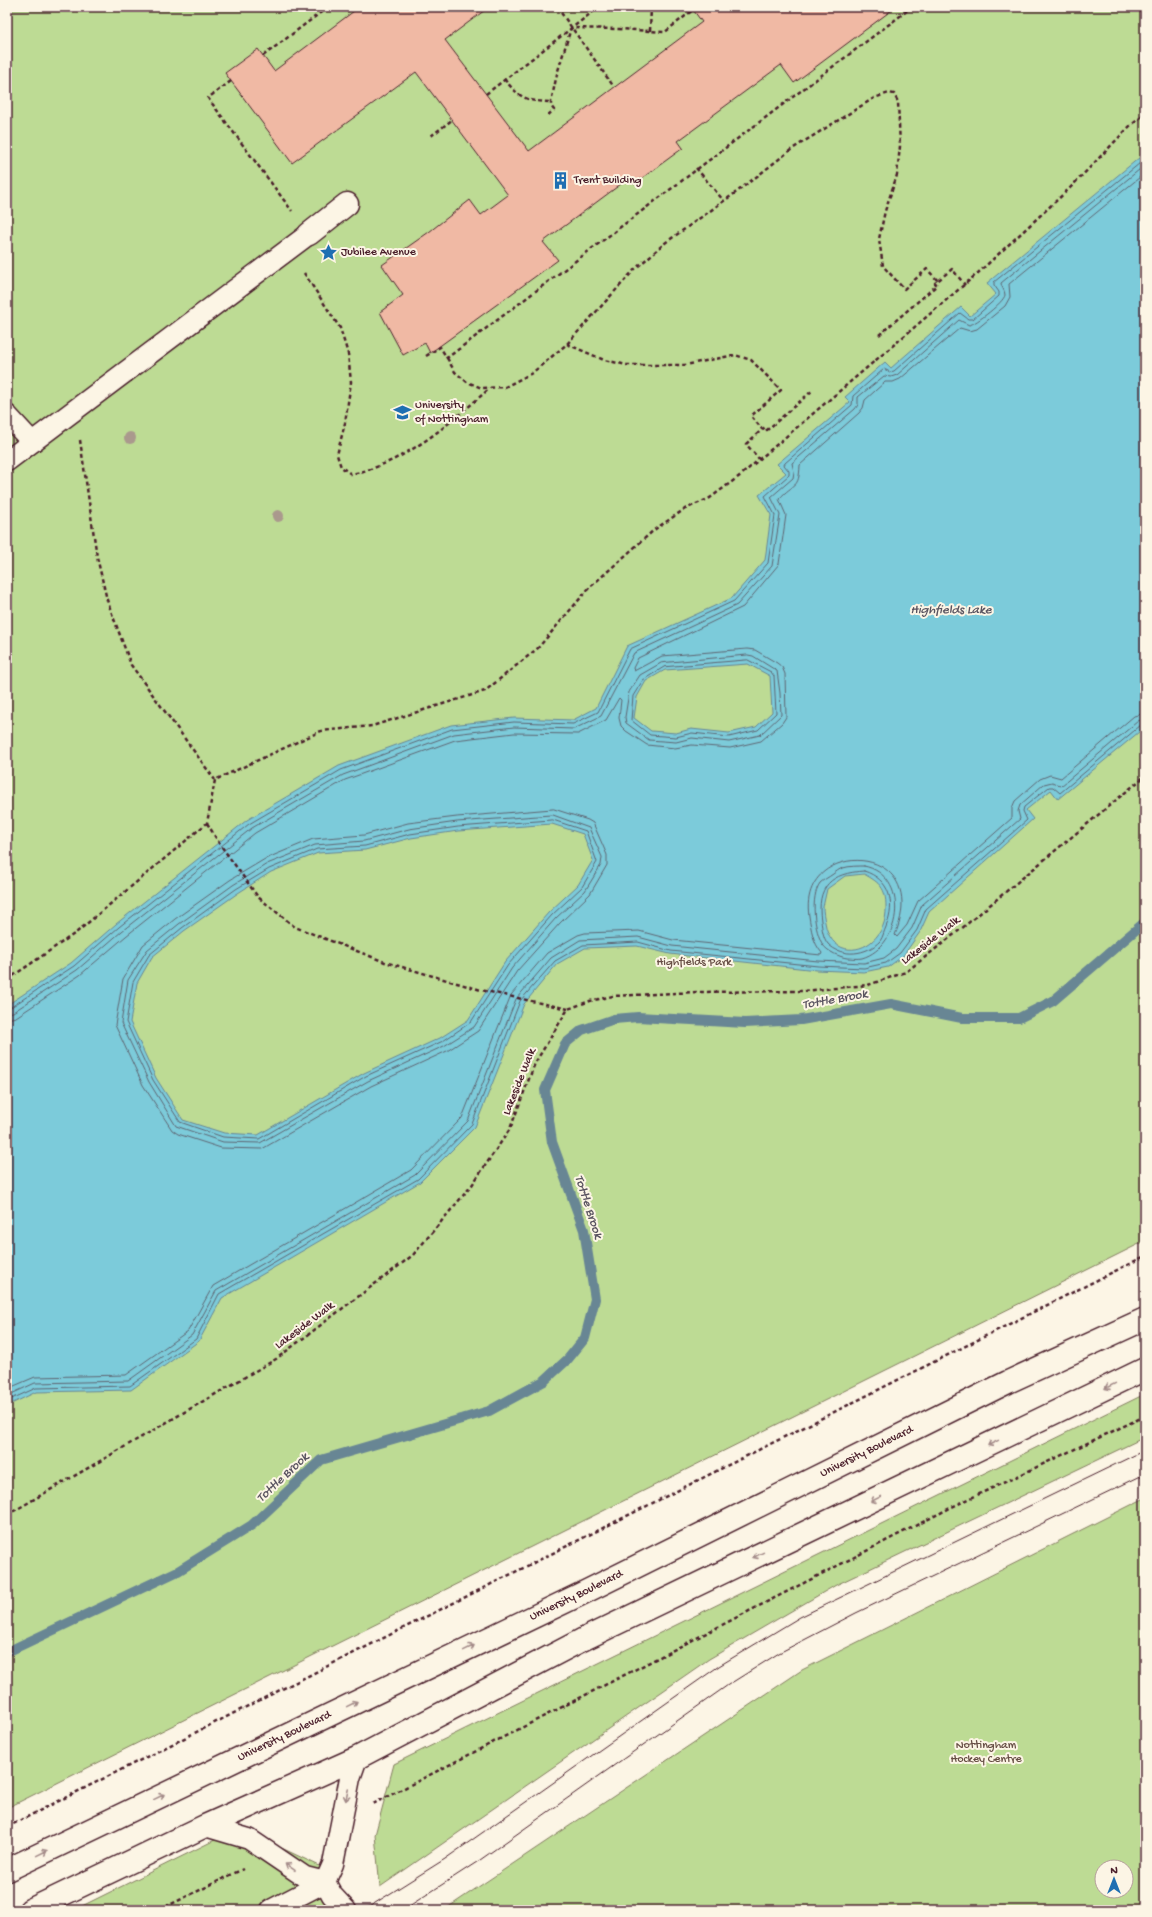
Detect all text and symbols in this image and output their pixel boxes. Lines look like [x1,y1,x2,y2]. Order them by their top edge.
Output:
building icon: Trent Building [551,171,571,191]
place label: Trent Building [573,174,642,188]
place icon: Jubilee Avenue [318,243,338,263]
place label: Jubilee Avenue [341,246,417,260]
place label: University of Nottingham [415,399,489,427]
school or university icon: University of Nottingham [392,403,412,423]
water label: Highfields Lake [911,603,993,618]
street label: Lakeside Walk [899,913,964,968]
park label: Highfields Park [656,956,733,970]
water label: Tottle Brook [801,987,870,1013]
street label: Lakeside Walk [500,1045,540,1117]
water label: Tottle Brook [571,1174,606,1242]
street label: Lakeside Walk [273,1298,339,1353]
one-way arrow [1104,1383,1116,1390]
street label: University Boulevard [818,1423,916,1481]
one-way arrow [987,1440,999,1447]
water label: Tottle Brook [254,1449,313,1506]
one-way arrow [870,1496,882,1503]
one-way arrow [753,1552,765,1559]
street label: University Boulevard [528,1567,626,1625]
one-way arrow [463,1644,475,1651]
one-way arrow [346,1700,358,1707]
street label: University Boulevard [236,1708,334,1765]
park label: Nottingham Hockey Centre [950,1739,1022,1767]
one-way arrow [342,1788,350,1801]
one-way arrow [153,1793,165,1800]
one-way arrow [36,1849,48,1856]
north arrow [1094,1859,1134,1899]
one-way arrow [285,1863,296,1871]
text: N [1110,1865,1118,1877]

